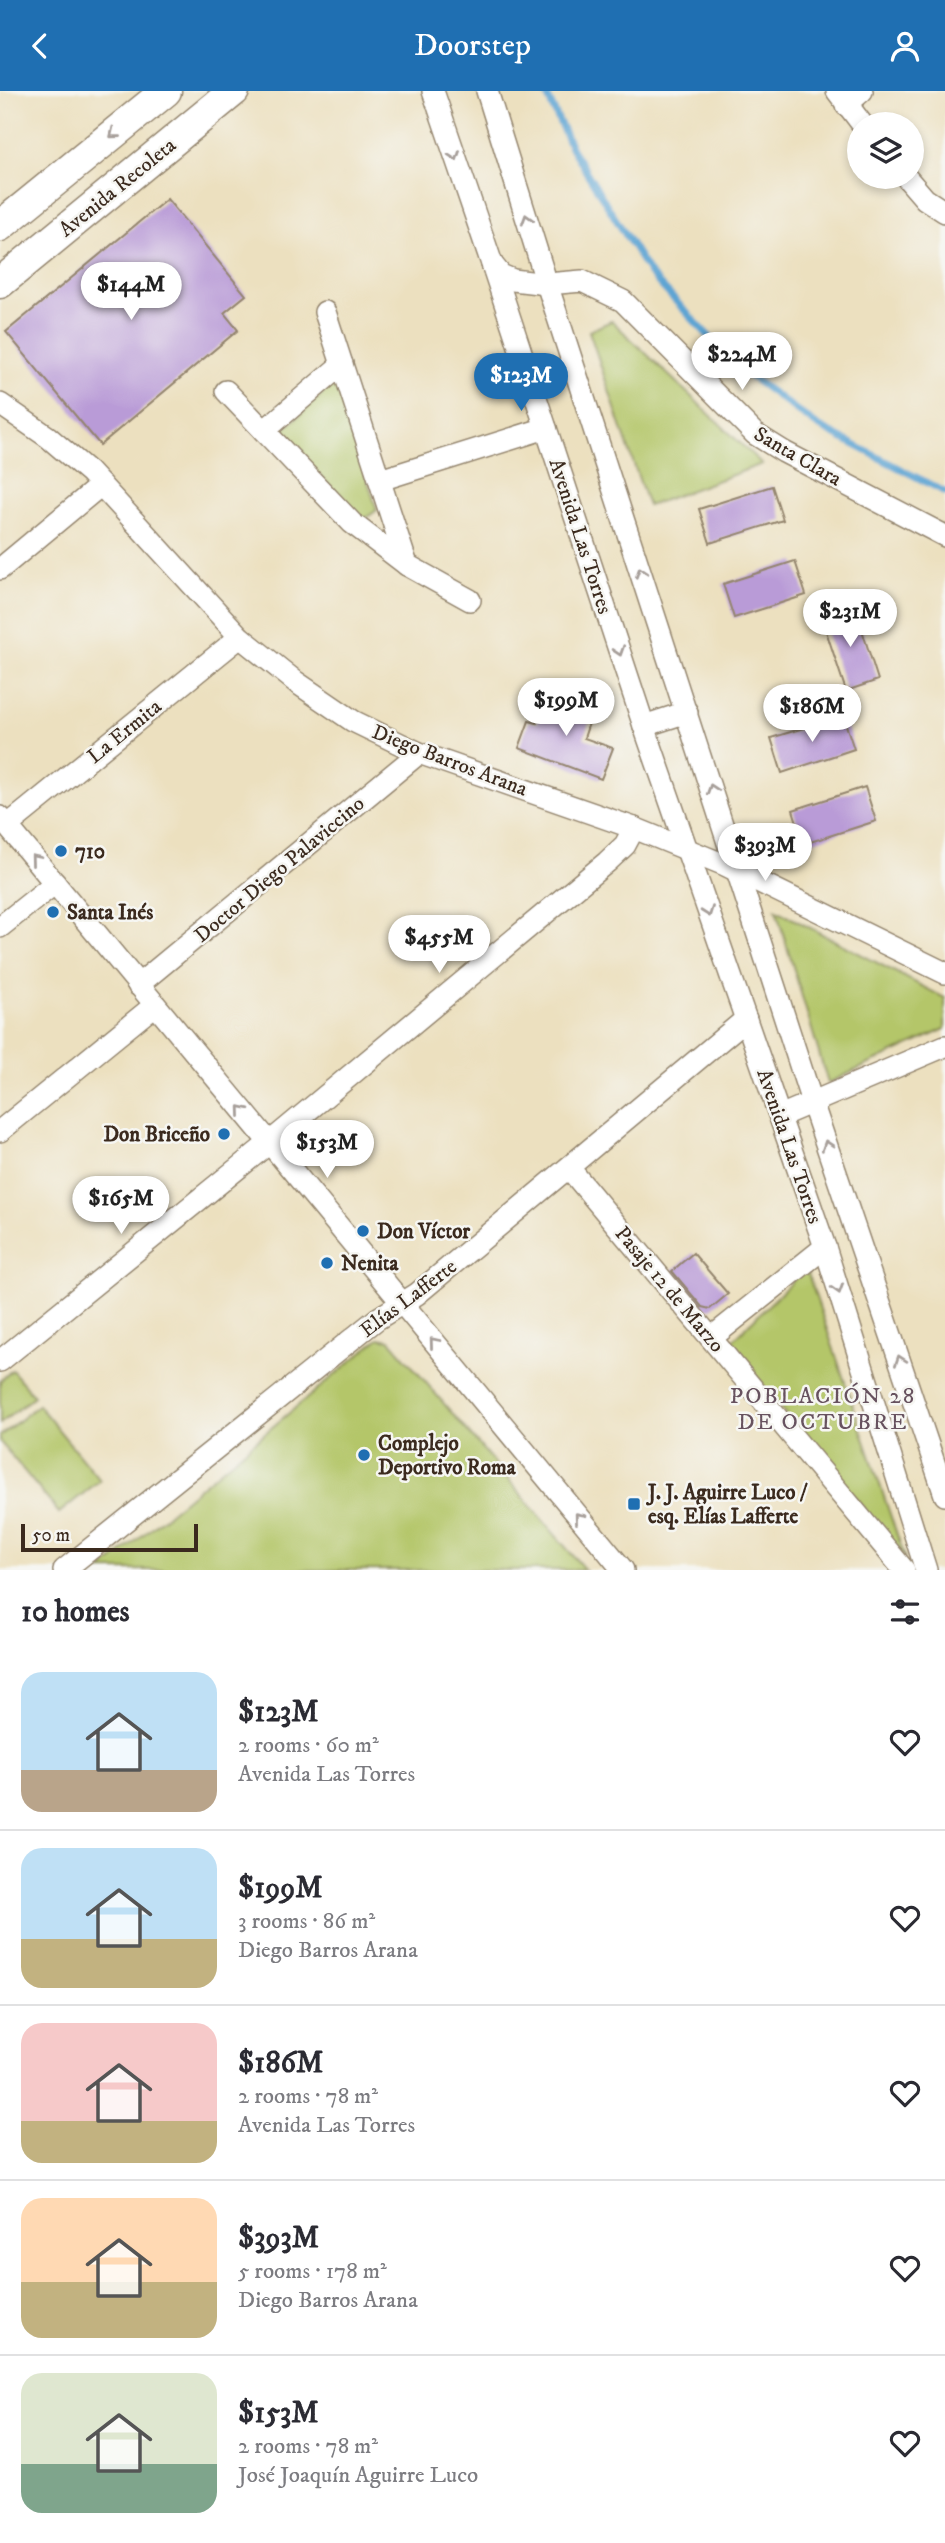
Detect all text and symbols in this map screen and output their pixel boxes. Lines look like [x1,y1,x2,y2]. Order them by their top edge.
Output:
text: Doorstep [414,26,531,66]
icon: back [21,27,59,65]
icon: person [886,27,924,65]
map controls [847,112,924,189]
button: layers [847,112,924,189]
one-way arrow [109,126,122,138]
street label: Avenida Recoleta [54,132,182,243]
one-way arrow [447,149,461,161]
one-way arrow [521,213,535,226]
pin: $144M [82,263,180,322]
text: $144M [97,270,165,299]
pin: $224M [693,333,791,392]
text: $224M [707,340,777,369]
pin: $123M [472,353,570,413]
text: $123M [490,361,552,390]
street label: Santa Clara [749,421,846,492]
street label: Avenida Las Torres [543,455,617,617]
one-way arrow [635,567,649,579]
pin: $231M [801,589,899,649]
text: $231M [819,597,881,626]
one-way arrow [611,644,625,656]
pin: $199M [517,679,615,738]
pin: $186M [763,685,861,744]
text: $199M [534,686,598,715]
text: $186M [779,692,845,721]
street label: La Ermita [82,694,167,770]
street label: Diego Barros Arana [368,719,531,803]
one-way arrow [706,783,720,795]
street label: Doctor Diego Palaviccino [189,791,370,949]
pin: $393M [716,823,814,883]
text: $393M [734,831,796,860]
place label: 710 [75,839,105,865]
marker: 710 [53,843,69,859]
one-way arrow [31,855,43,868]
place label: Santa Inés [67,900,153,926]
marker: Santa Inés [45,904,61,920]
one-way arrow [700,906,714,918]
pin: $455M [390,915,488,975]
text: $455M [404,923,474,952]
street label: Avenida Las Torres [750,1066,828,1227]
one-way arrow [238,1106,250,1119]
pin: $153M [278,1121,376,1180]
place label: Don Briceño [103,1122,210,1148]
marker: Don Briceño [216,1126,232,1142]
text: $153M [296,1128,358,1157]
one-way arrow [821,1139,835,1152]
pin: $165M [72,1177,170,1236]
text: $165M [88,1184,154,1213]
place label: Don Víctor [377,1219,471,1245]
street label: Pasaje 12 de Marzo [609,1221,730,1358]
marker: Don Víctor [355,1223,371,1239]
place label: Nenita [341,1251,400,1277]
street label: Elías Lafferte [355,1254,462,1344]
marker: Nenita [319,1255,335,1271]
one-way arrow [830,1283,845,1295]
one-way arrow [430,1337,442,1350]
one-way arrow [894,1355,908,1367]
district label: POBLACIÓN 28 DE OCTUBRE [730,1382,916,1437]
place label: Complejo Deportivo Roma [378,1431,517,1481]
marker: Complejo Deportivo Roma [356,1447,372,1463]
place label: J. J. Aguirre Luco / esq. Elías Lafferte [646,1480,808,1530]
marker: J. J. Aguirre Luco / esq. Elías Lafferte [626,1496,642,1512]
one-way arrow [575,1513,587,1526]
scale bar [21,1521,198,1553]
text: 50 m [32,1524,70,1547]
icon: filters [886,1593,924,1631]
text: 10 homes [21,1594,130,1631]
text: $123M [238,1694,319,1731]
icon: home [77,1700,161,1784]
icon: heart [886,1723,924,1761]
text: 2 rooms · 60 m² [238,1731,379,1760]
text: Avenida Las Torres [238,1760,415,1789]
text: $199M [238,1870,323,1907]
icon: home [77,1876,161,1960]
icon: heart [886,1899,924,1937]
text: 3 rooms · 86 m² [238,1907,375,1936]
text: Diego Barros Arana [238,1936,418,1965]
text: $186M [238,2045,323,2082]
icon: home [77,2051,161,2135]
icon: heart [886,2074,924,2112]
text: 2 rooms · 78 m² [238,2082,378,2111]
text: Avenida Las Torres [238,2111,415,2140]
text: $393M [238,2220,319,2257]
icon: home [77,2226,161,2310]
icon: heart [886,2249,924,2287]
text: 5 rooms · 178 m² [238,2257,387,2286]
text: Diego Barros Arana [238,2286,418,2315]
text: $153M [238,2395,319,2432]
icon: home [77,2401,161,2485]
icon: heart [886,2424,924,2462]
text: 2 rooms · 78 m² [238,2432,378,2461]
text: José Joaquín Aguirre Luco [238,2461,478,2490]

